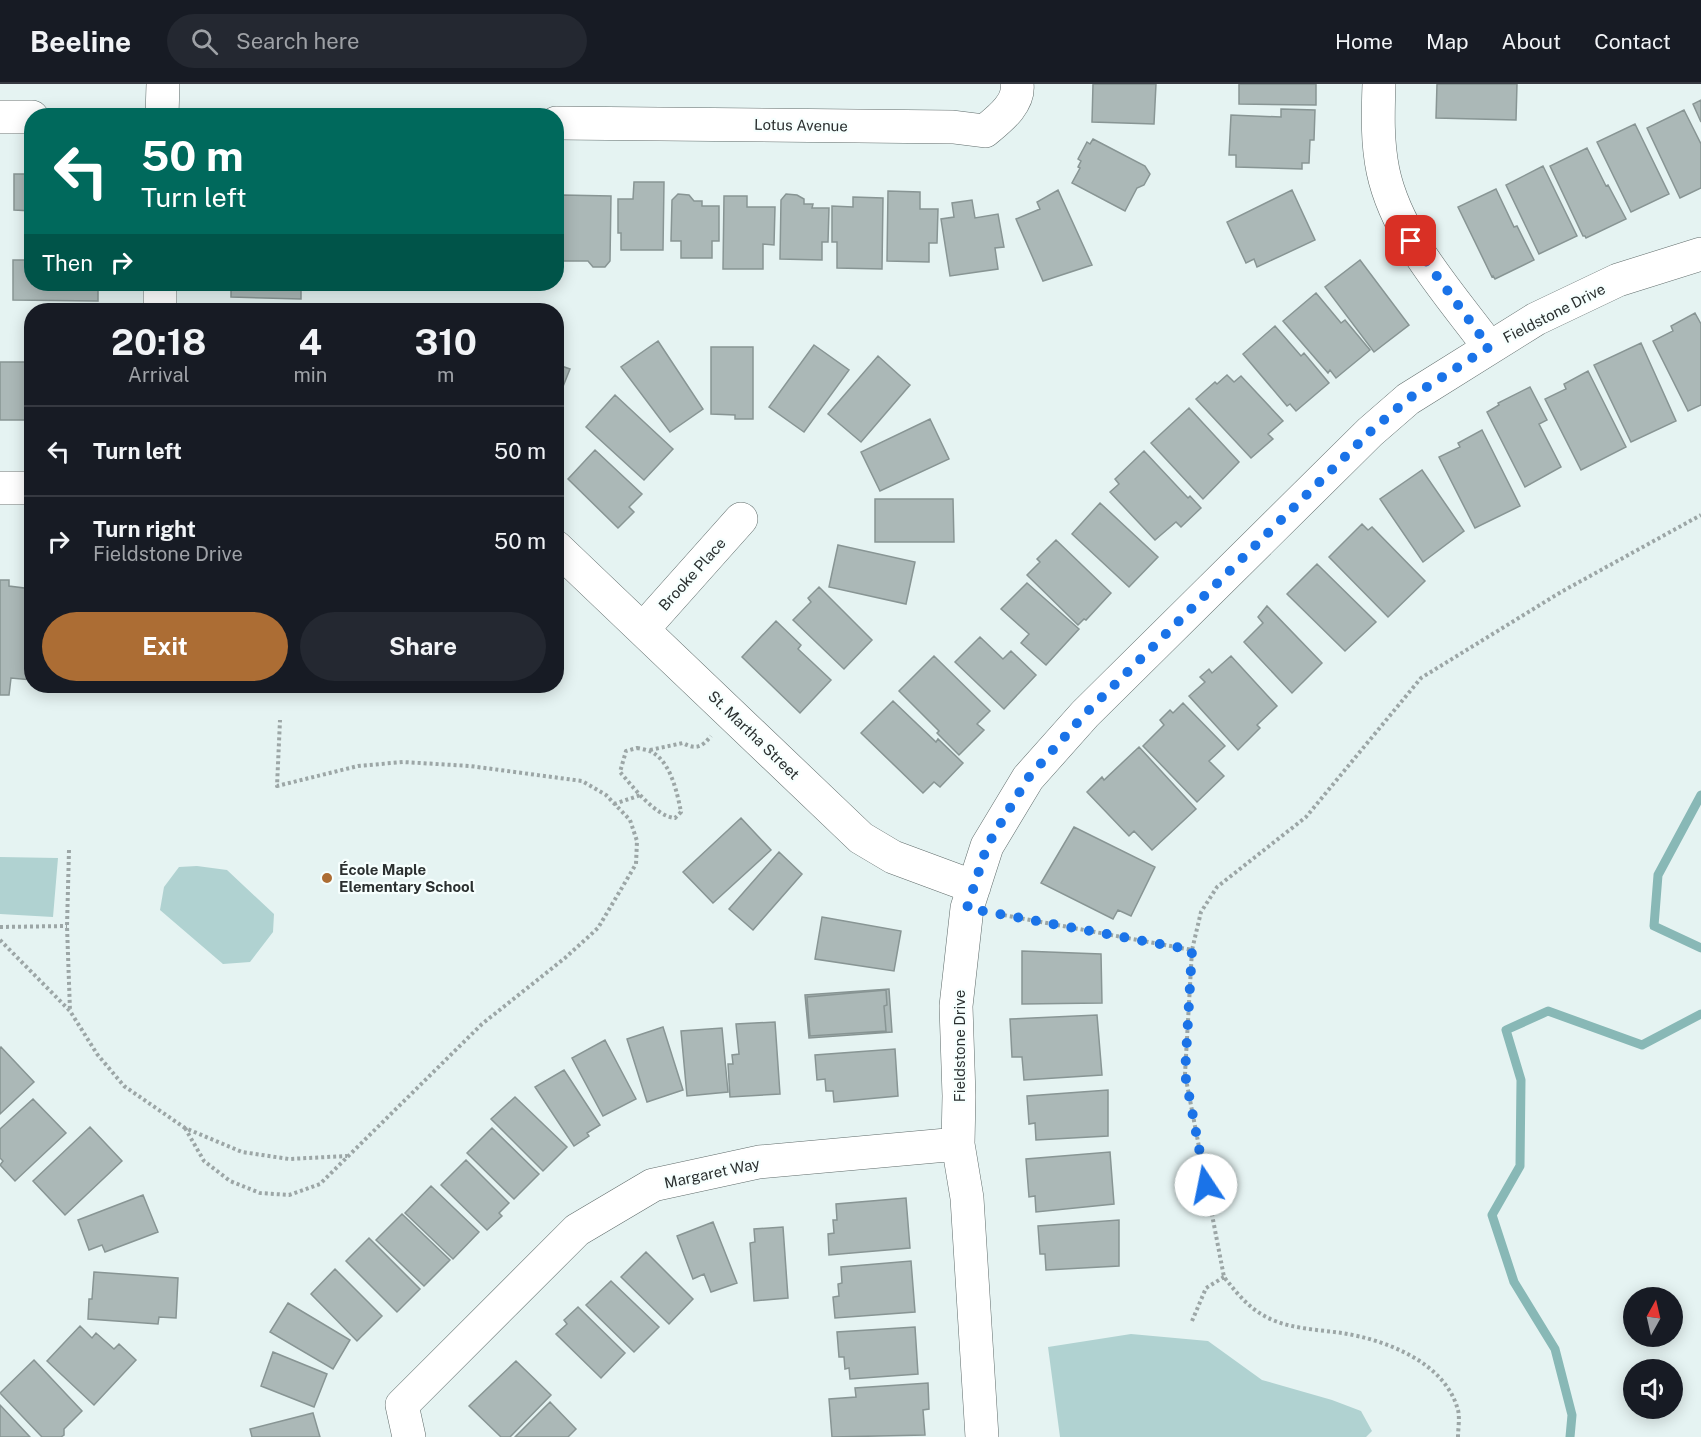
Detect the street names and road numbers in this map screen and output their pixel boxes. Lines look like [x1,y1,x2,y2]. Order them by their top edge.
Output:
street label: Lotus Avenue [754,116,848,134]
street label: Fieldstone Drive [1500,280,1608,346]
street label: Brooke Place [655,534,729,614]
street label: St. Martha Street [705,687,803,783]
street label: Fieldstone Drive [951,990,968,1102]
street label: Margaret Way [663,1155,761,1191]

